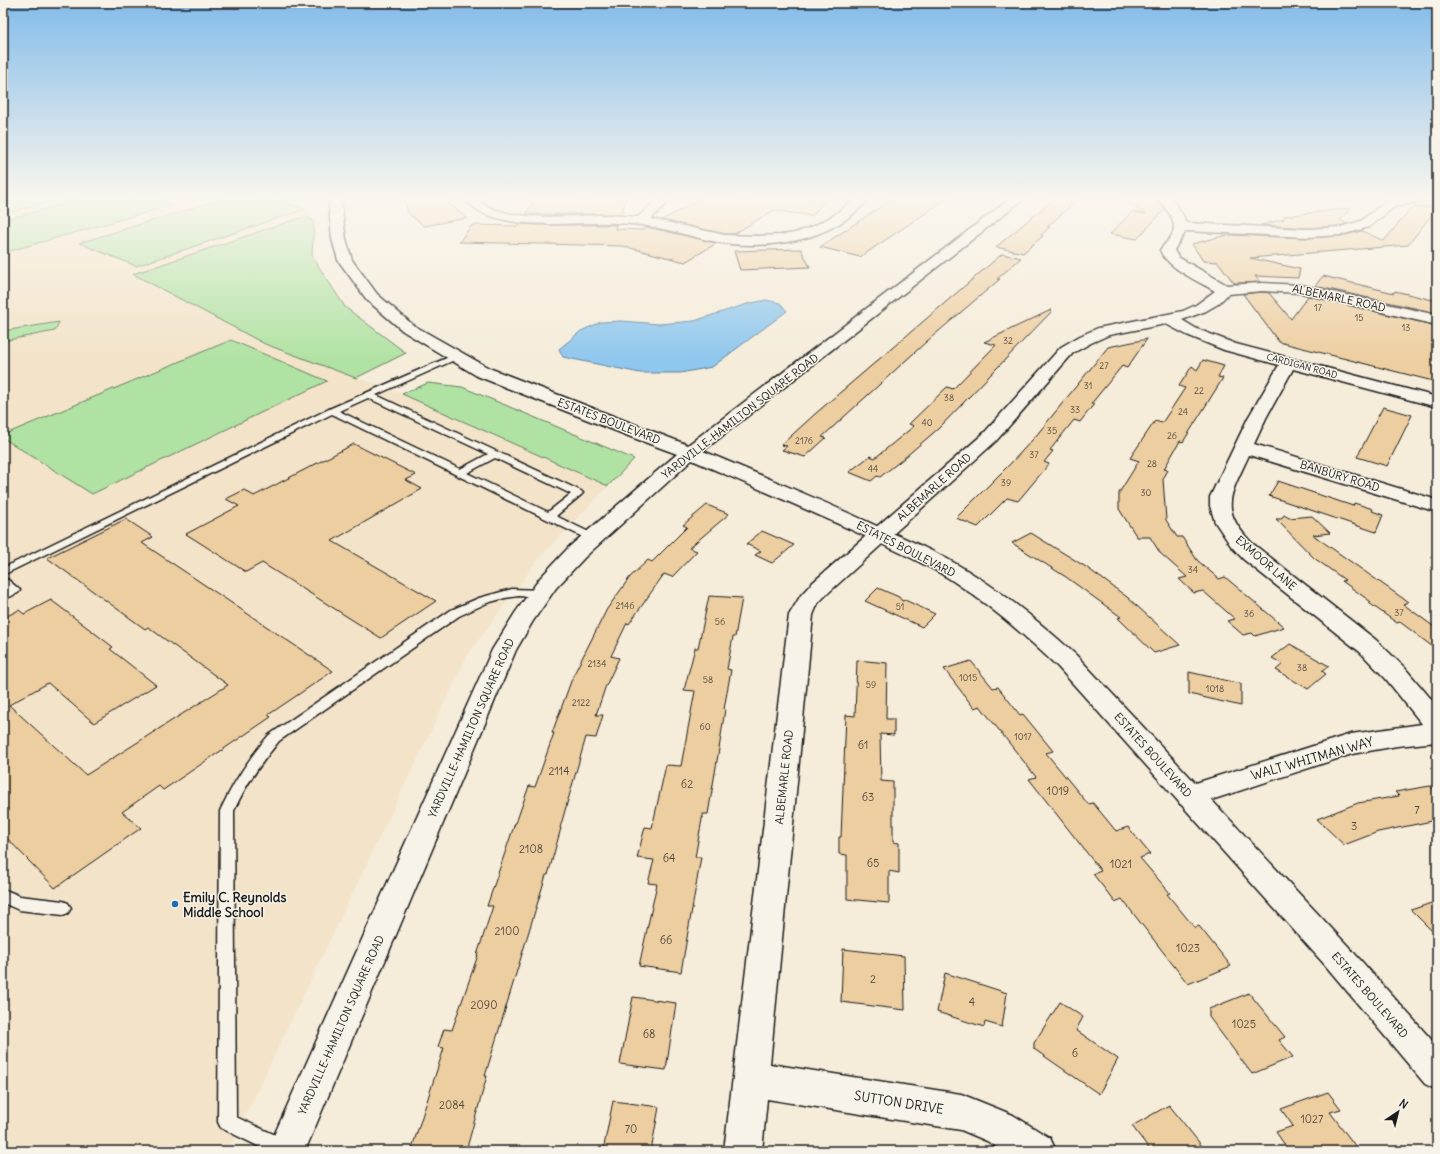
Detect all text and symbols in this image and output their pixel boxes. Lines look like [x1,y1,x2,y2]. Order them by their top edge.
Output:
street label: ALBEMARLE ROAD [1291,281,1387,315]
house number: 17 [1314,302,1323,313]
house number: 15 [1355,312,1363,323]
house number: 13 [1402,322,1410,333]
house number: 32 [1003,335,1013,346]
street label: YARDVILLE-HAMILTON SQUARE ROAD [659,350,821,482]
street label: CARDIGAN ROAD [1266,351,1339,380]
house number: 27 [1099,360,1109,371]
house number: 31 [1084,380,1092,391]
house number: 22 [1194,385,1204,396]
house number: 38 [944,392,954,403]
street label: ESTATES BOULEVARD [555,395,663,447]
house number: 33 [1070,404,1080,415]
house number: 24 [1178,406,1188,417]
house number: 40 [921,417,933,428]
house number: 35 [1047,425,1057,436]
house number: 26 [1167,430,1177,441]
house number: 2176 [795,435,813,446]
house number: 37 [1029,449,1039,460]
street label: ALBEMARLE ROAD [894,450,974,524]
street label: BANBURY ROAD [1298,457,1382,495]
house number: 28 [1147,458,1157,469]
house number: 44 [868,463,878,474]
house number: 39 [1001,477,1011,488]
house number: 30 [1140,487,1152,498]
street label: ESTATES BOULEVARD [854,518,958,580]
street label: EXMOOR LANE [1233,533,1299,593]
house number: 34 [1188,564,1198,575]
house number: 2146 [616,600,634,611]
house number: 51 [896,601,904,612]
house number: 37 [1394,607,1404,618]
house number: 36 [1244,608,1254,619]
house number: 56 [715,616,725,627]
street label: YARDVILLE-HAMILTON SQUARE ROAD [425,636,517,820]
house number: 2134 [588,658,606,669]
house number: 38 [1297,662,1307,673]
house number: 1015 [959,672,977,683]
house number: 58 [703,674,713,685]
house number: 59 [866,679,876,690]
house number: 1018 [1206,683,1224,694]
house number: 2122 [572,697,590,708]
street label: ESTATES BOULEVARD [1111,710,1195,800]
house number: 60 [699,721,711,732]
street label: ALBEMARLE ROAD [772,729,796,825]
house number: 1017 [1014,731,1032,742]
street label: WALT WHITMAN WAY [1249,733,1375,784]
house number: 61 [858,738,868,752]
house number: 2114 [548,764,570,778]
house number: 62 [681,777,693,791]
house number: 1019 [1047,784,1069,798]
house number: 63 [862,790,874,804]
house number: 7 [1414,803,1420,817]
house number: 3 [1351,819,1357,833]
house number: 2108 [519,842,543,856]
house number: 64 [663,851,675,865]
house number: 65 [867,856,879,870]
house number: 1021 [1110,857,1132,871]
place label: Emily C. Reynolds Middle School [183,889,286,921]
marker: Emily C. Reynolds Middle School [170,899,180,909]
house number: 2100 [495,924,519,938]
street label: YARDVILLE-HAMILTON SQUARE ROAD [295,933,387,1117]
house number: 66 [660,933,672,947]
house number: 1023 [1176,941,1200,955]
street label: ESTATES BOULEVARD [1329,949,1411,1041]
house number: 2 [870,972,876,986]
house number: 4 [969,995,975,1009]
house number: 2090 [471,998,497,1012]
house number: 1025 [1232,1017,1256,1031]
house number: 68 [643,1027,655,1041]
house number: 6 [1072,1046,1078,1060]
street label: SUTTON DRIVE [853,1087,945,1118]
north arrow [1378,1092,1418,1132]
text: N [1397,1096,1411,1112]
house number: 2084 [439,1098,465,1112]
house number: 1027 [1300,1112,1324,1126]
house number: 70 [625,1122,637,1136]

